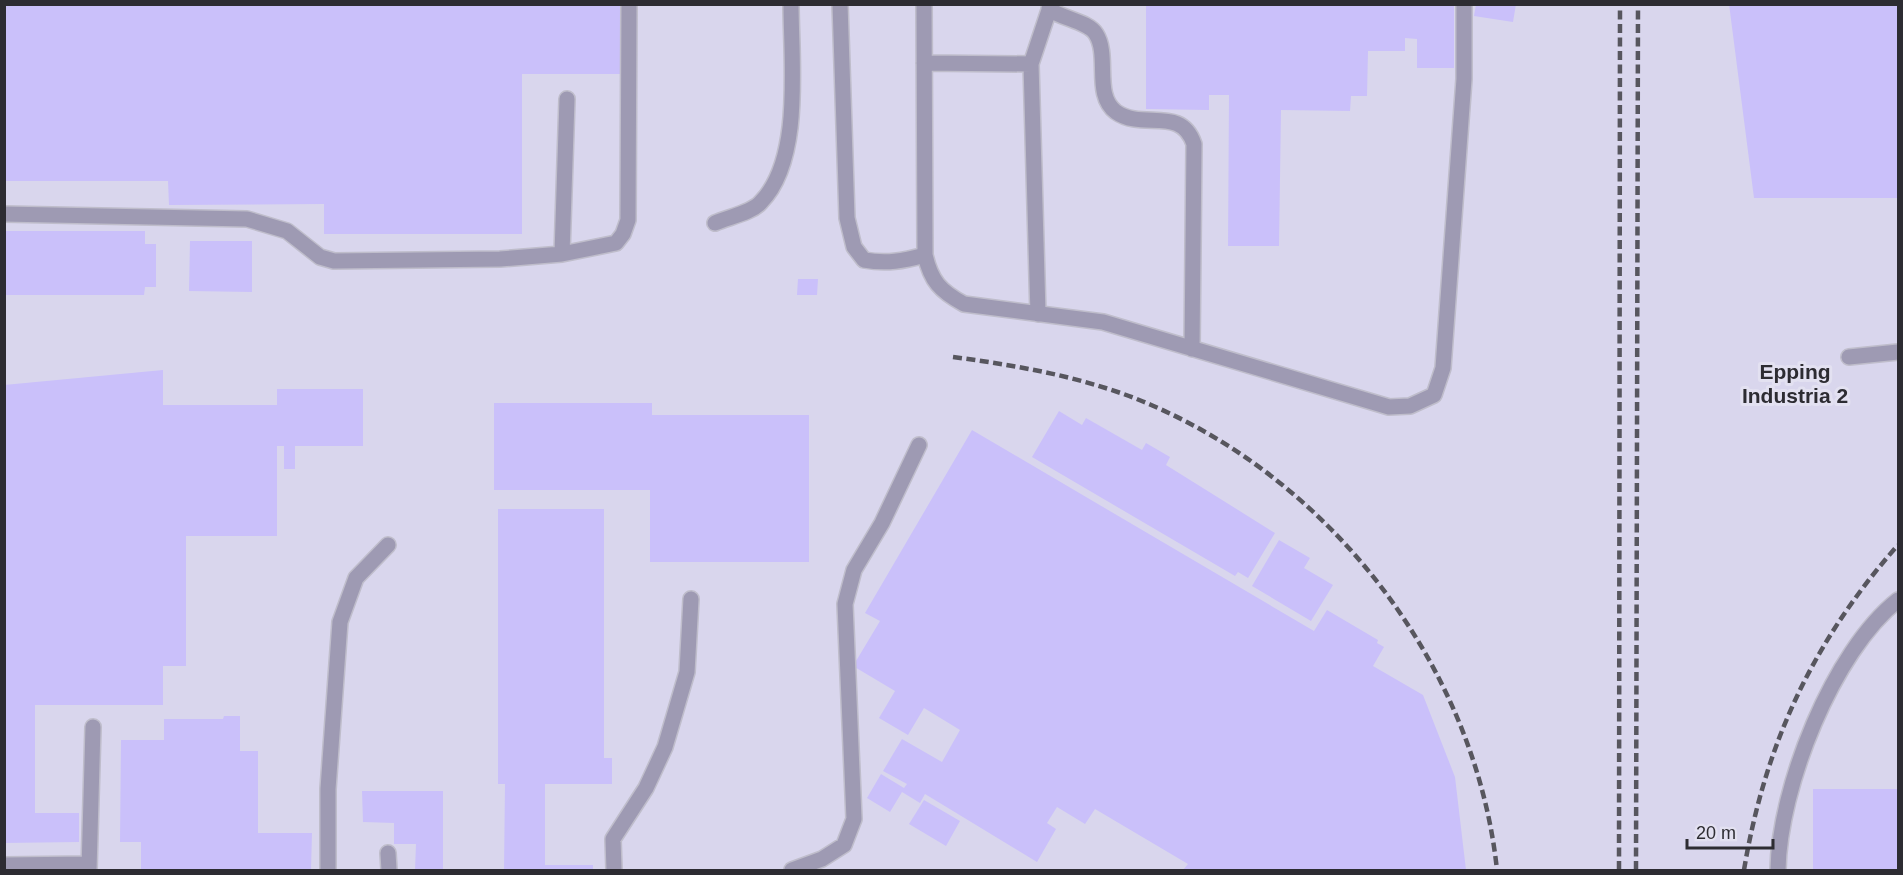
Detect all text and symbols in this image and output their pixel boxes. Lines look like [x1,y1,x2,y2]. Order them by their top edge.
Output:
district label: Epping Industria 2 [1742,360,1848,407]
scale bar [1687,812,1772,850]
text: 20 m [1696,823,1736,843]

